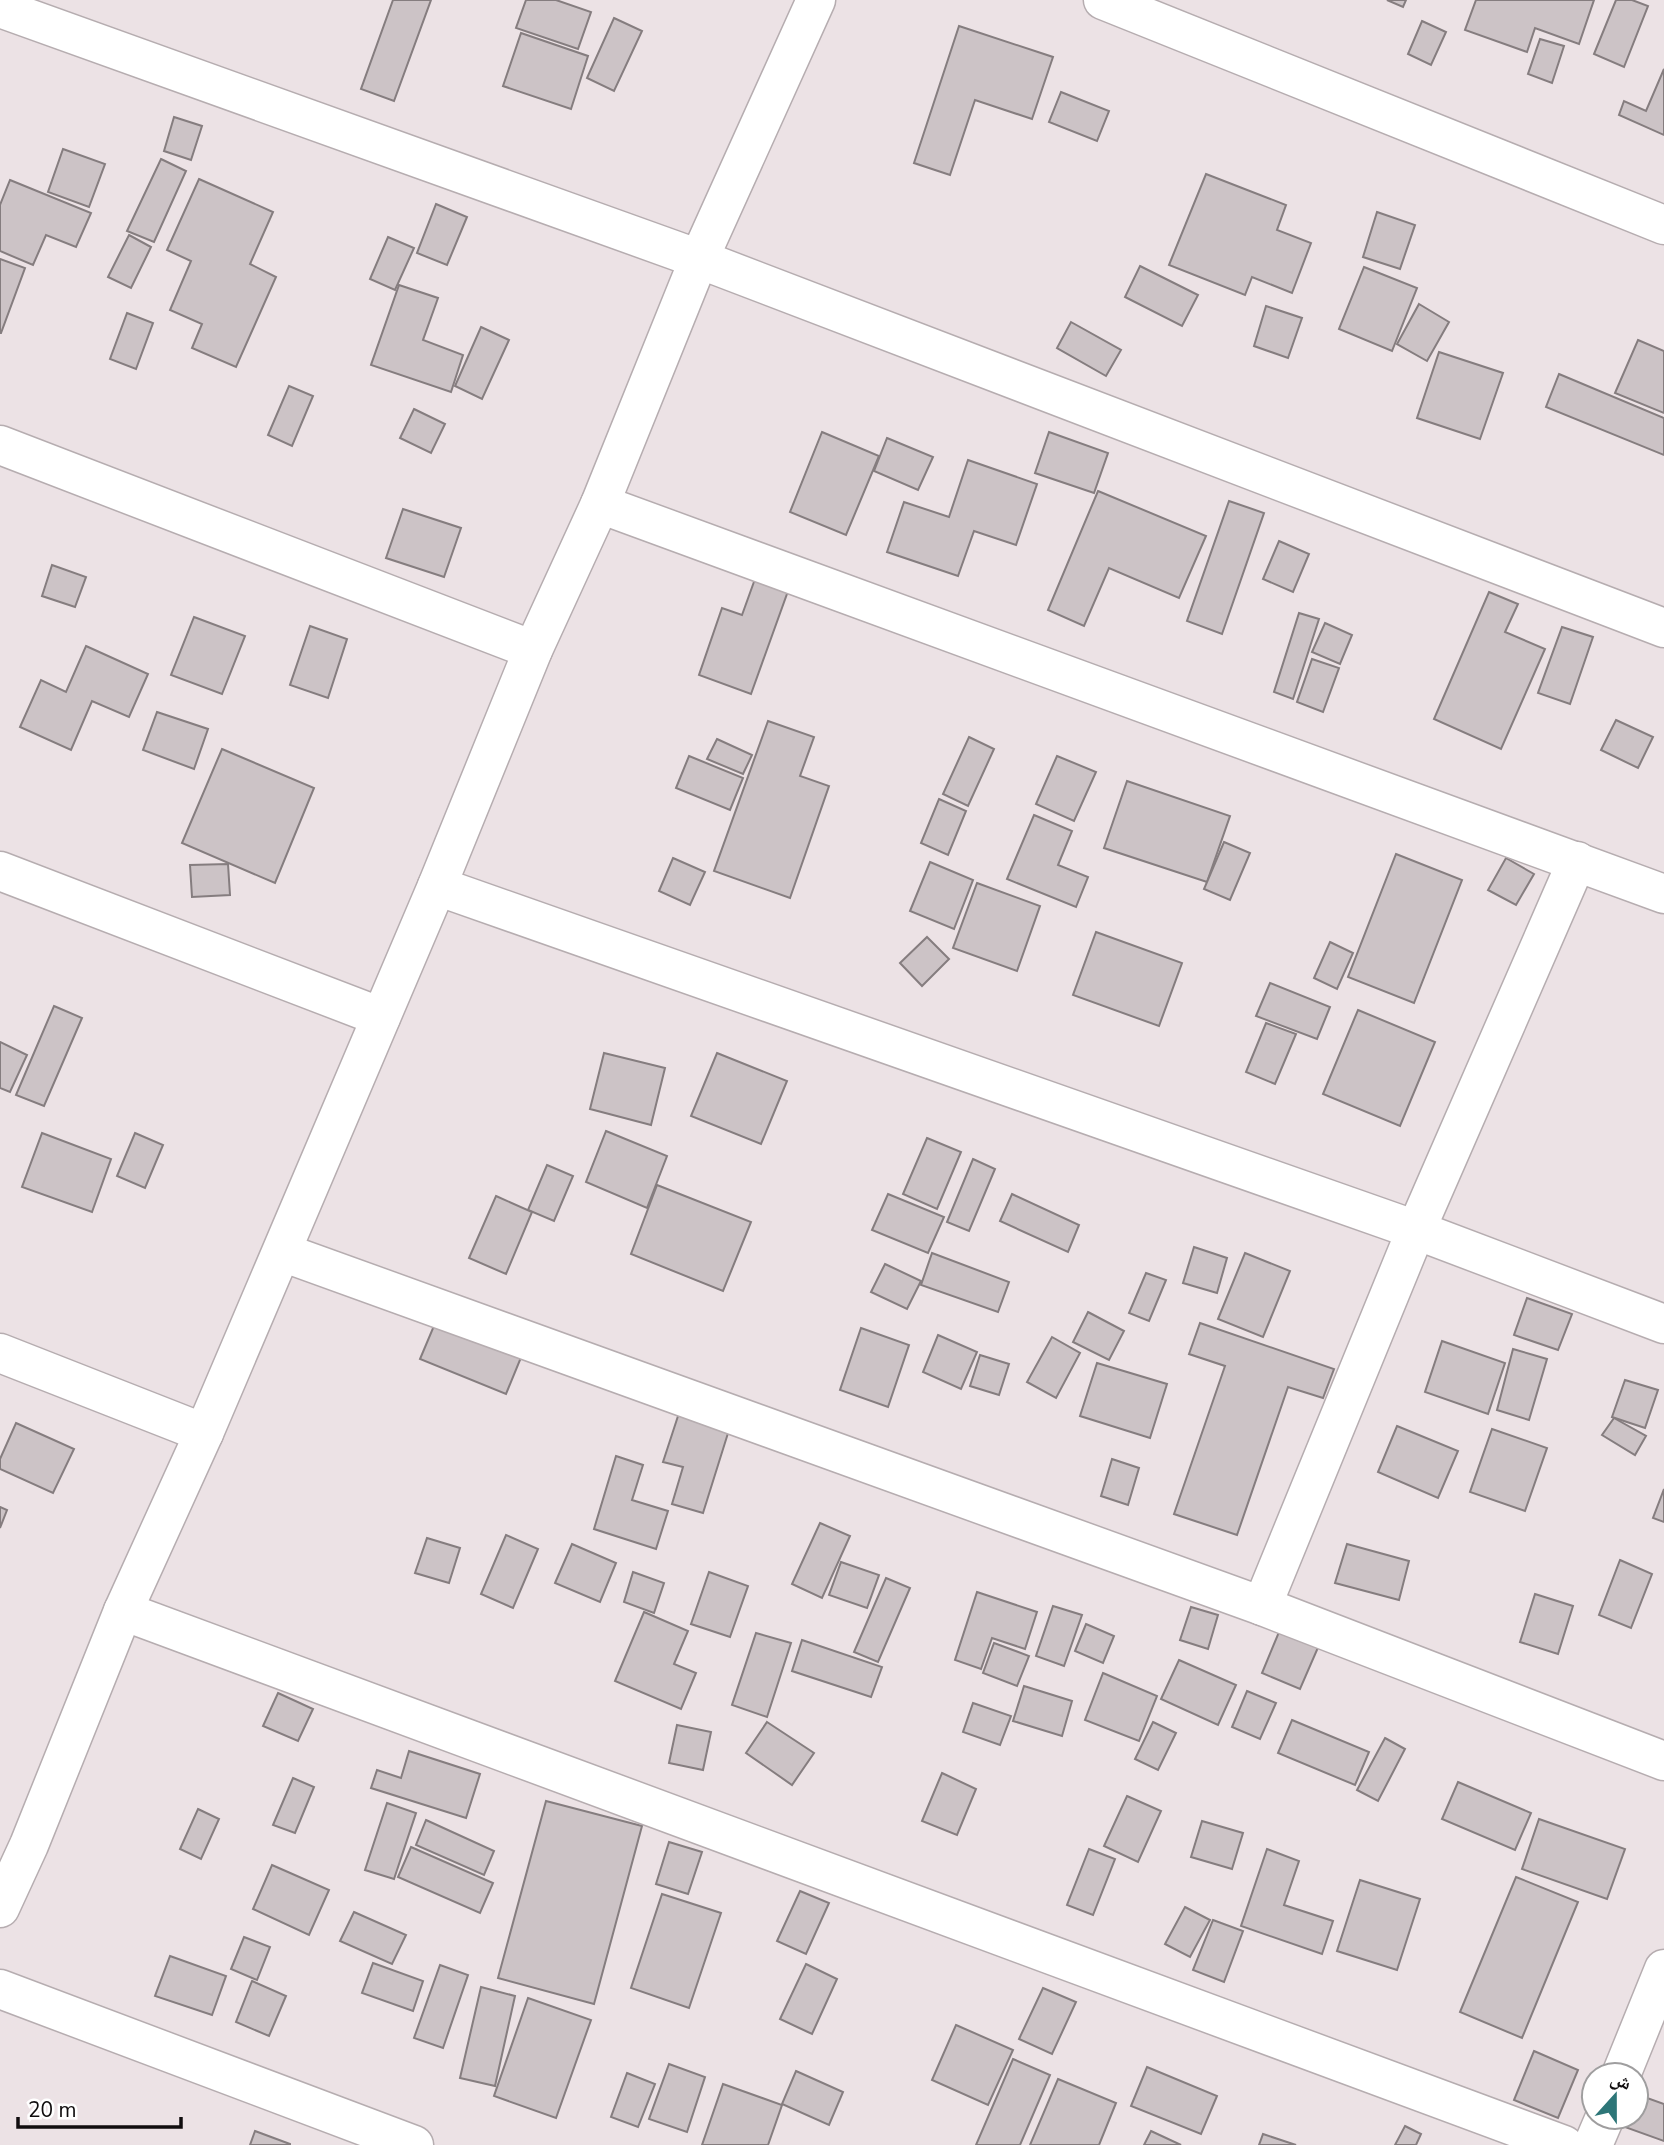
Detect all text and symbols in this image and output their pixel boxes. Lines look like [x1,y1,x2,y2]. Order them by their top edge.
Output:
north arrow [1580,2061,1650,2131]
text: ش [1607,2065,1635,2097]
scale bar [18,2086,180,2130]
text: 20 m [28,2096,77,2124]

